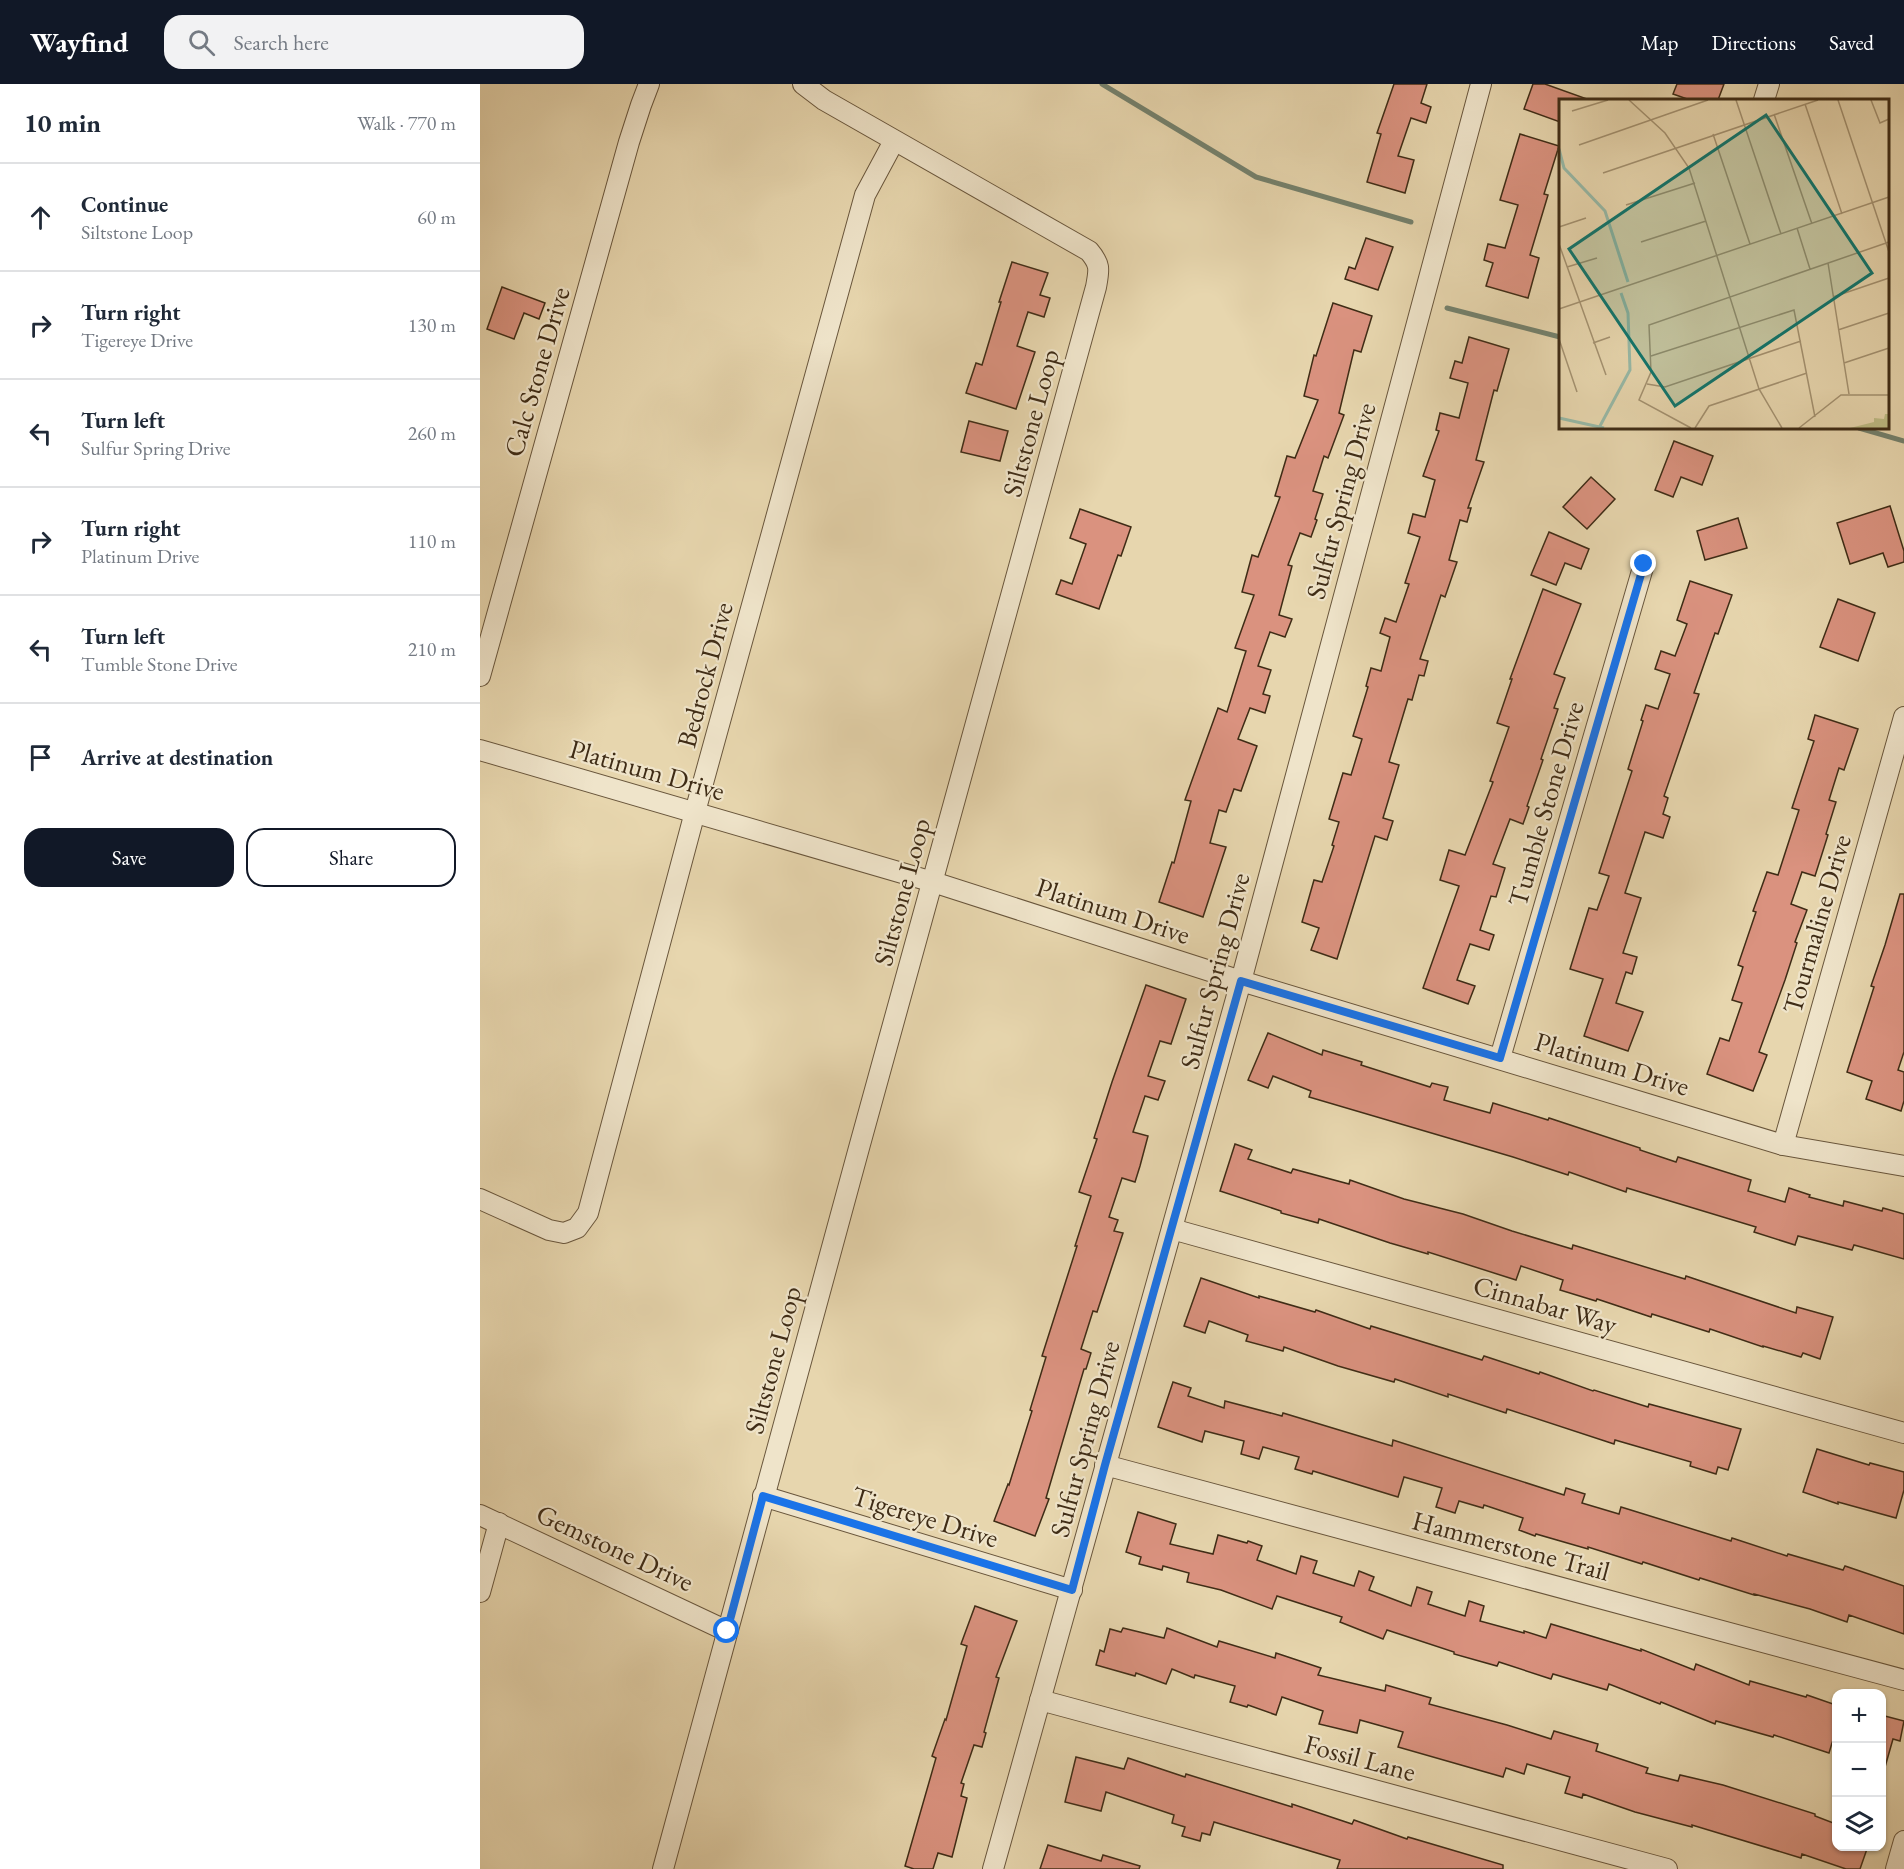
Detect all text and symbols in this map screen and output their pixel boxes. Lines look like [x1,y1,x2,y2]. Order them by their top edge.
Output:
search box [164,15,584,69]
text: Wayfind [30,24,128,60]
icon: search [185,26,218,59]
text: Search here [233,28,329,57]
text: Map [1641,29,1678,56]
text: Directions [1711,29,1796,56]
text: Saved [1829,29,1874,56]
inset map [1559,99,1889,429]
text: 10 min [24,106,101,140]
text: Walk · 770 m [357,110,456,136]
text: Continue [81,190,168,219]
icon: ahead [24,201,57,234]
text: 60 m [417,204,456,230]
text: Siltstone Loop [81,219,193,245]
street label: Calc Stone Drive [496,283,577,461]
text: Turn right [81,298,180,327]
icon: right [24,309,57,342]
text: 130 m [408,312,456,338]
text: Tigereye Drive [81,327,193,353]
street label: Siltstone Loop [994,345,1067,501]
street label: Sulfur Spring Drive [1298,399,1384,603]
text: Turn left [81,406,165,435]
icon: left [24,417,57,450]
text: 260 m [408,420,456,446]
text: Sulfur Spring Drive [81,435,230,461]
text: Turn right [81,514,180,543]
icon: right [24,525,57,558]
text: 110 m [408,528,456,554]
text: Platinum Drive [81,543,199,569]
route end [1630,550,1656,576]
street label: Bedrock Drive [668,598,741,751]
text: Turn left [81,622,165,651]
icon: left [24,633,57,666]
text: 210 m [408,636,456,662]
text: Tumble Stone Drive [81,651,238,677]
street label: Tumble Stone Drive [1500,697,1591,910]
street label: Platinum Drive [565,731,729,808]
icon: arrive [24,741,57,774]
text: Arrive at destination [81,743,273,772]
street label: Siltstone Loop [865,814,938,970]
button: Save [24,828,234,887]
button: Share [246,828,456,887]
street label: Tourmaline Drive [1774,830,1859,1017]
street label: Platinum Drive [1032,869,1195,952]
street label: Sulfur Spring Drive [1172,869,1258,1073]
street label: Platinum Drive [1531,1023,1694,1104]
street label: Cinnabar Way [1469,1267,1621,1342]
street label: Siltstone Loop [736,1282,809,1438]
street label: Sulfur Spring Drive [1042,1337,1128,1541]
street label: Tigereye Drive [848,1478,1003,1555]
street label: Gemstone Drive [531,1496,699,1599]
street label: Hammerstone Trail [1408,1502,1614,1589]
route start [713,1617,739,1643]
map controls [1832,1689,1886,1851]
button: + [1832,1689,1886,1743]
street label: Fossil Lane [1301,1726,1420,1789]
button: − [1832,1743,1886,1797]
button: layers [1832,1797,1886,1851]

